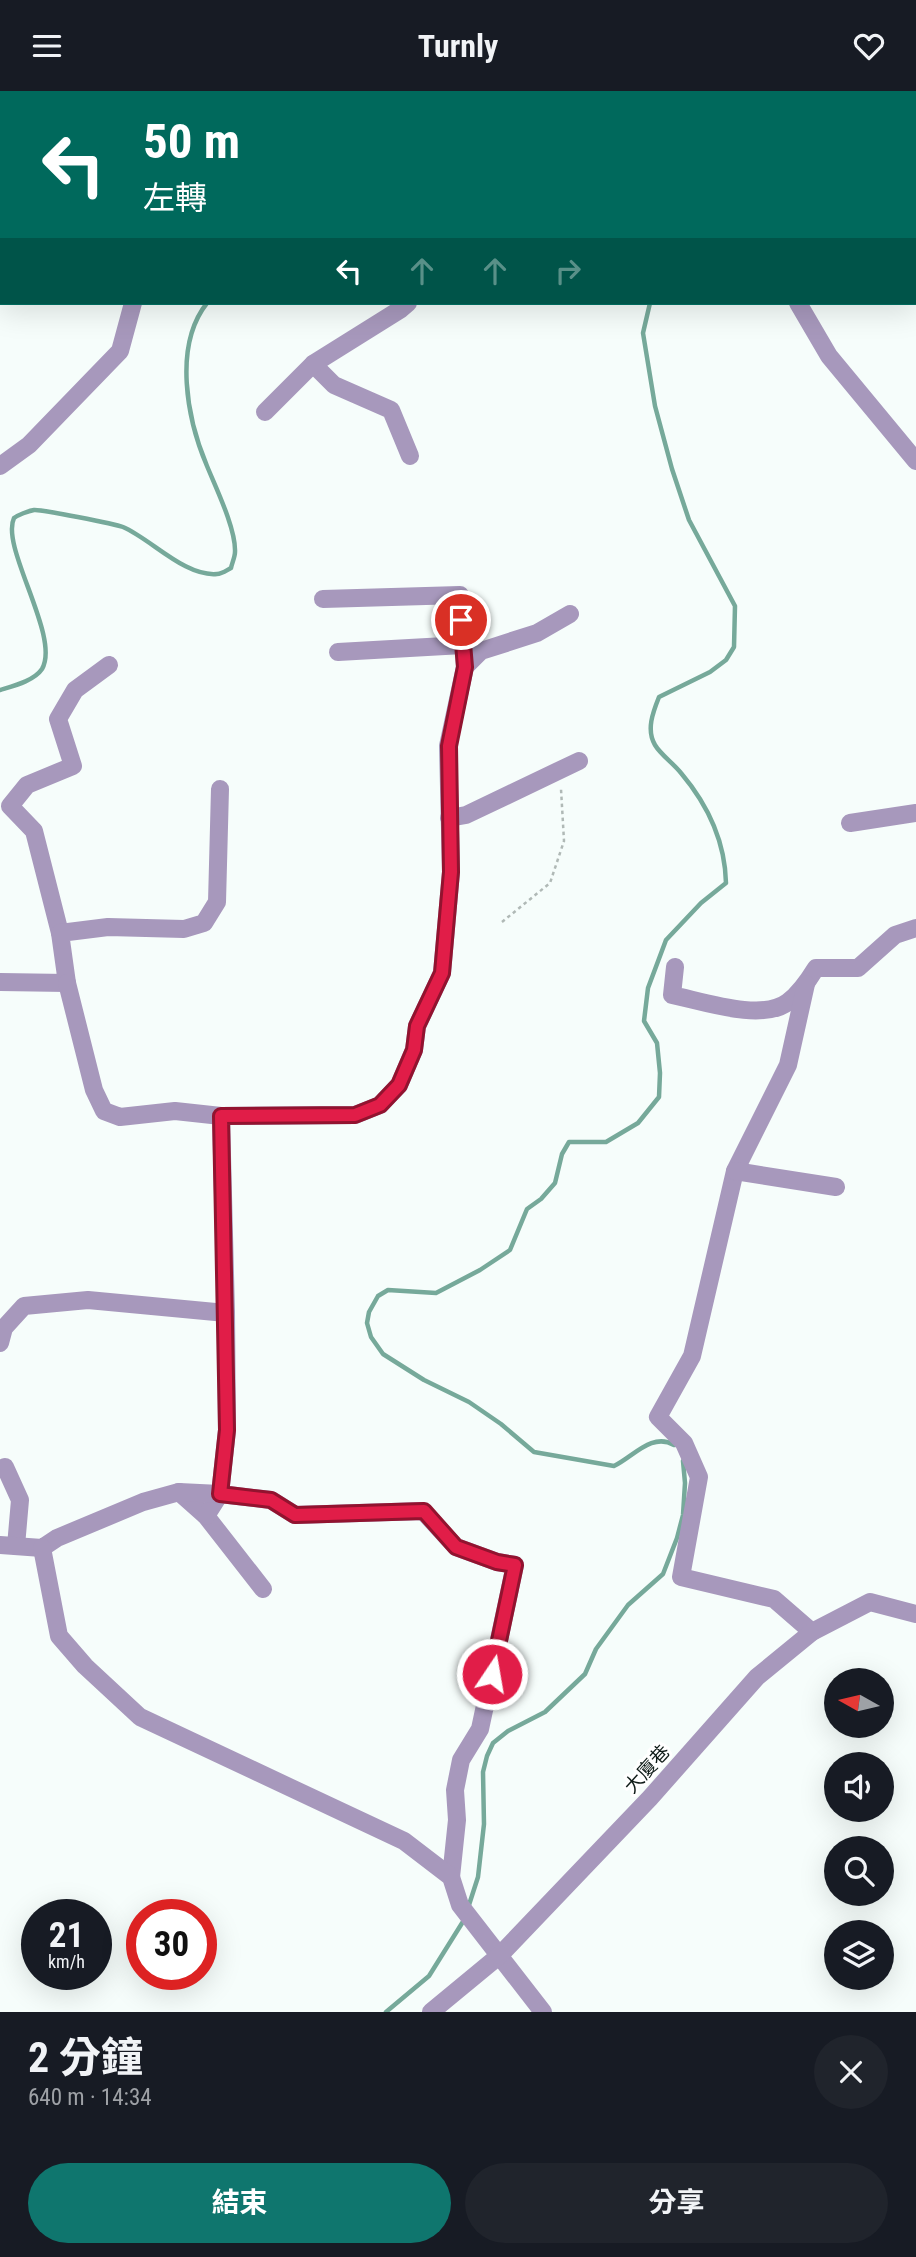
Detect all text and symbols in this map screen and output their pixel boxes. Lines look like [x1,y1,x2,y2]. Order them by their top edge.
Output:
icon: menu [28,27,66,65]
text: Turnly [418,27,498,65]
icon: heart [850,27,888,65]
text: 50 m [143,113,240,170]
icon: left [28,119,119,210]
text: 左轉 [143,179,207,217]
icon: left [330,252,368,290]
icon: ahead [403,252,441,290]
icon: ahead [476,252,514,290]
icon: right [549,252,587,290]
pin [431,590,491,650]
icon: arrive [442,601,480,639]
position arrow [455,1637,529,1711]
north arrow [824,1668,894,1738]
map controls [824,1668,894,1990]
street label: 大廈巷 [619,1740,675,1798]
button: sound [824,1752,894,1822]
button: search [824,1836,894,1906]
speed limit sign: 30 [126,1899,217,1990]
text: 21 [49,1915,84,1956]
button: layers [824,1920,894,1990]
text: km/h [48,1951,85,1972]
text: 2 分鐘 [28,2033,143,2082]
button: close [814,2035,888,2109]
text: 640 m · 14:34 [28,2084,152,2111]
button: 結束 [28,2163,451,2243]
button: 分享 [465,2163,888,2243]

